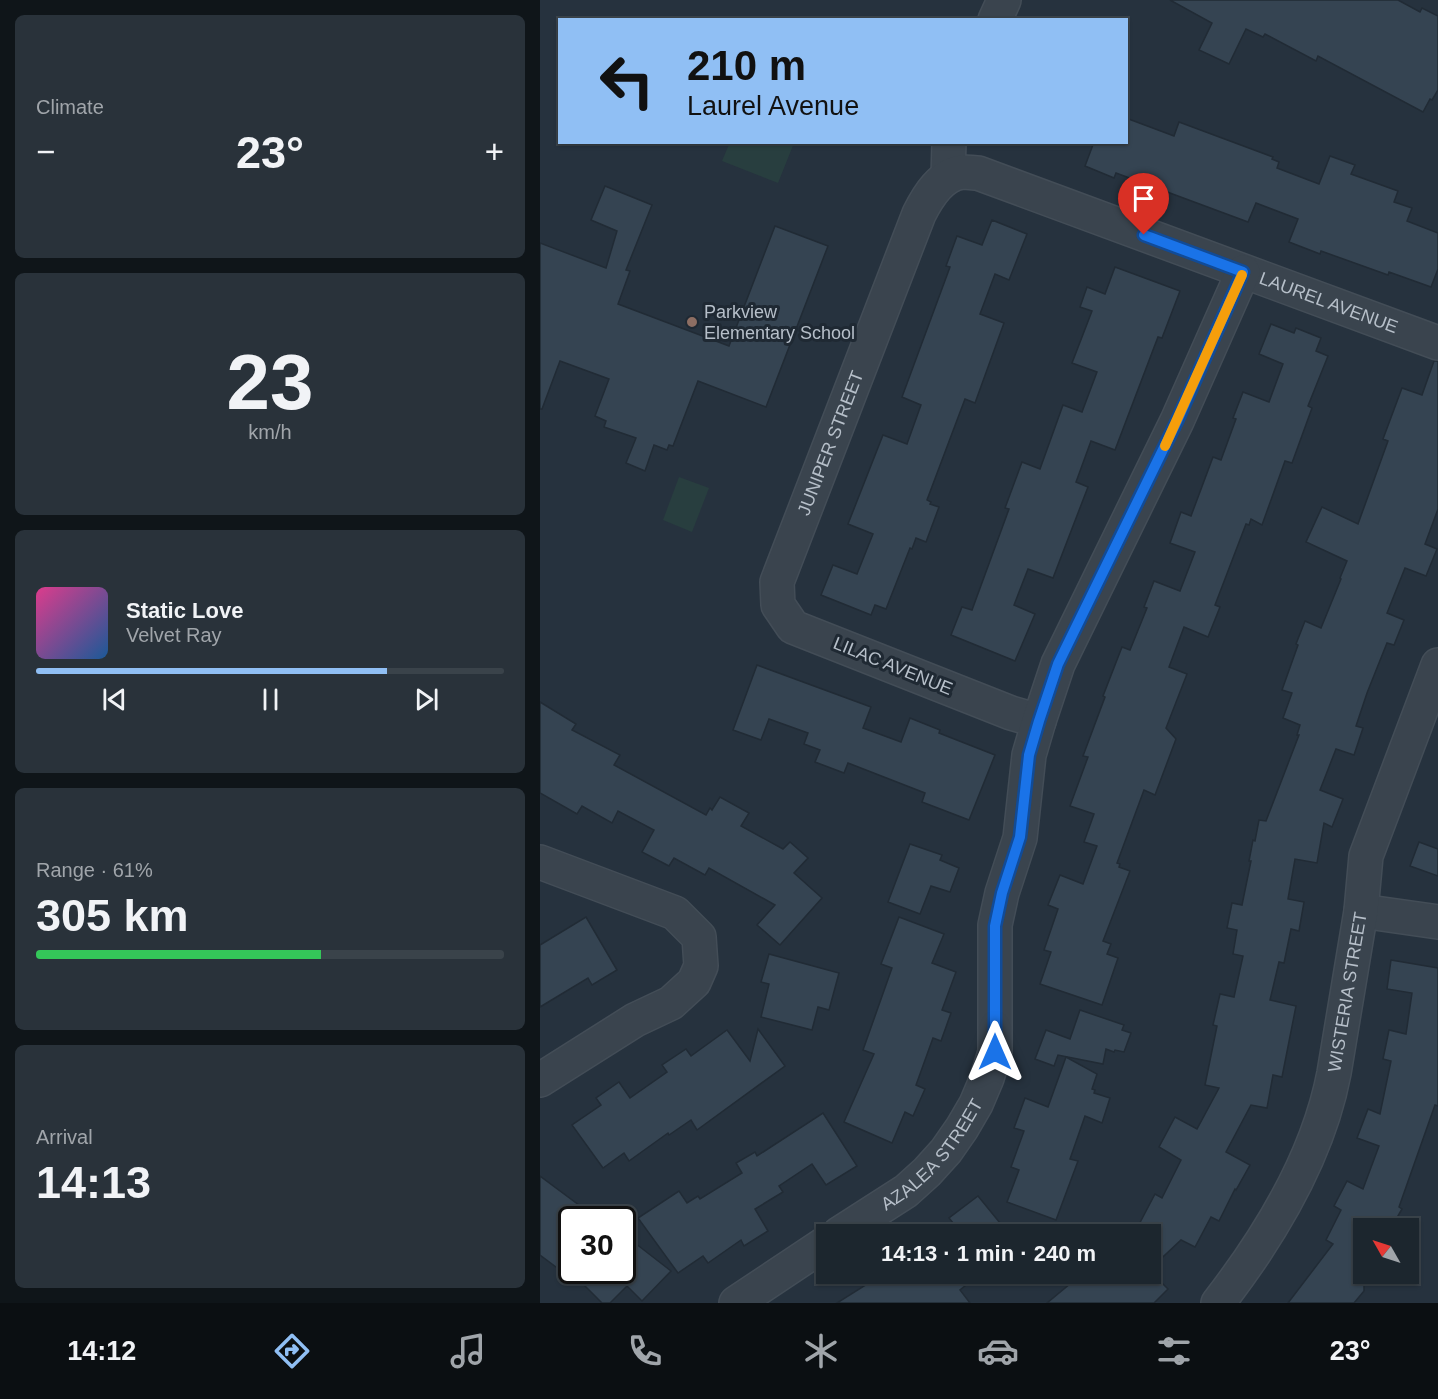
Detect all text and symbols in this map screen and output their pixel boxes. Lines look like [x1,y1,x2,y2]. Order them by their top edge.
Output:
icon: left [588,42,666,120]
text: 210 m [687,42,806,89]
text: Laurel Avenue [687,91,859,121]
text: Climate [36,96,104,118]
text: 23° [236,127,304,178]
text: − [36,133,55,170]
text: + [485,133,504,170]
pin [1118,173,1169,235]
icon: arrive [1127,182,1160,215]
street label: LAUREL AVENUE [1257,268,1401,337]
place label: Parkview Elementary School [704,302,855,343]
marker: Parkview Elementary School [685,315,699,329]
text: 23 [227,338,313,426]
street label: JUNIPER STREET [794,368,867,518]
text: km/h [248,421,292,443]
text: Static Love [126,598,243,623]
text: Velvet Ray [126,624,222,646]
street label: LILAC AVENUE [831,633,955,699]
icon: previous [98,683,131,716]
icon: pause [254,683,287,716]
icon: next [410,683,443,716]
text: Range · 61% [36,859,153,881]
text: 305 km [36,890,189,941]
street label: WISTERIA STREET [1324,910,1371,1074]
position arrow [963,1020,1027,1084]
street label: AZALEA STREET [877,1095,987,1214]
text: Arrival [36,1126,93,1148]
text: 14:13 [36,1157,151,1208]
speed limit sign: 30 [558,1206,636,1284]
north arrow [1353,1218,1419,1284]
map controls [1353,1218,1419,1284]
text: 14:13 · 1 min · 240 m [881,1241,1096,1266]
icon: directions [271,1330,313,1372]
icon: music [447,1330,489,1372]
icon: phone [624,1330,666,1372]
icon: climate [800,1330,842,1372]
icon: car [977,1330,1019,1372]
icon: filters [1153,1330,1195,1372]
text: 14:12 [67,1336,136,1366]
text: 23° [1330,1336,1371,1366]

